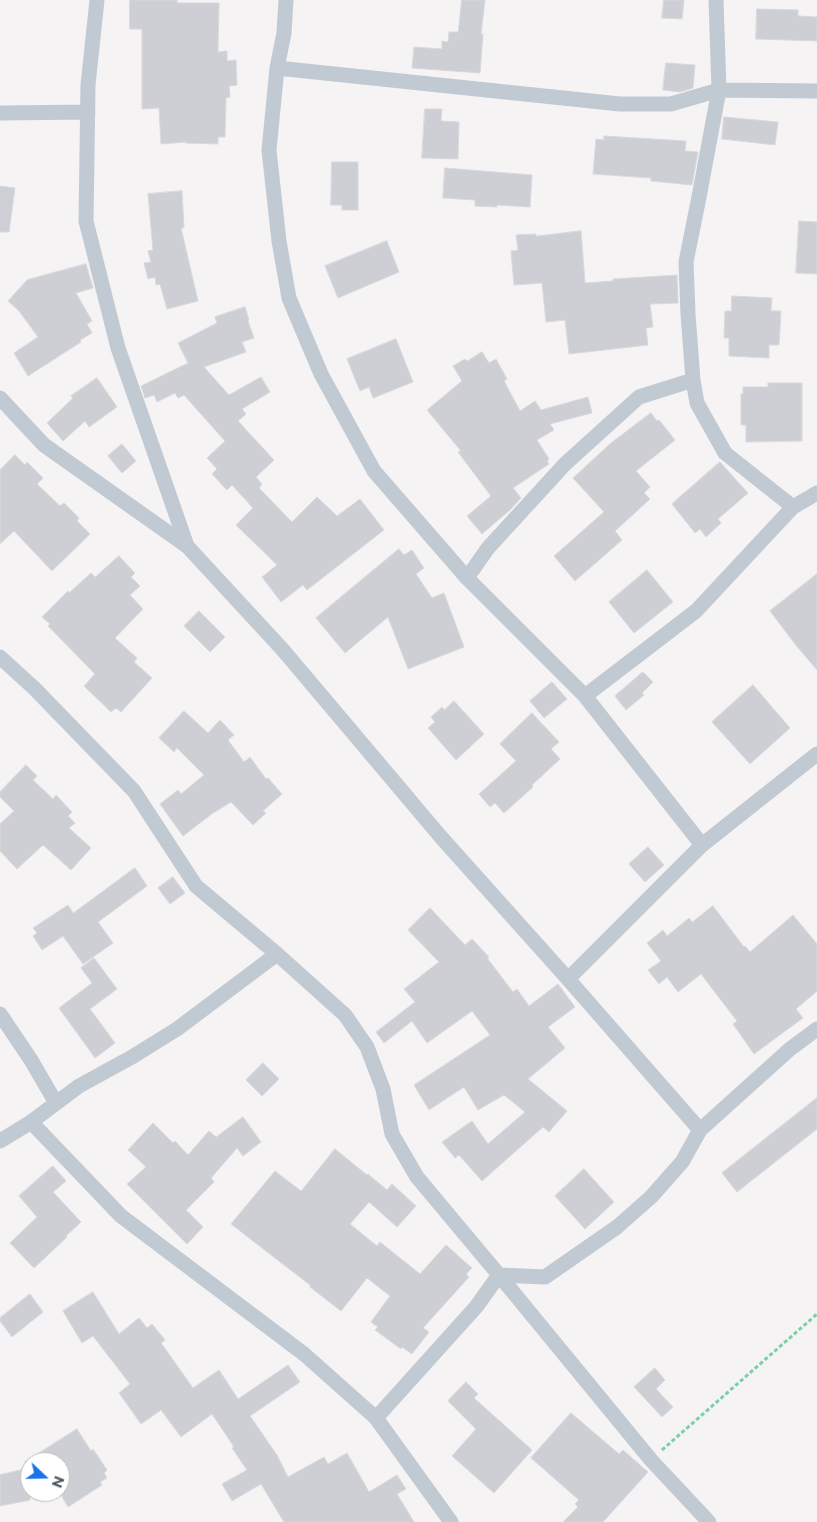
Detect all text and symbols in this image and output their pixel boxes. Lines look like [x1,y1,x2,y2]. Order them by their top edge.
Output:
north arrow [20,1452,70,1502]
text: N [48,1474,68,1491]

